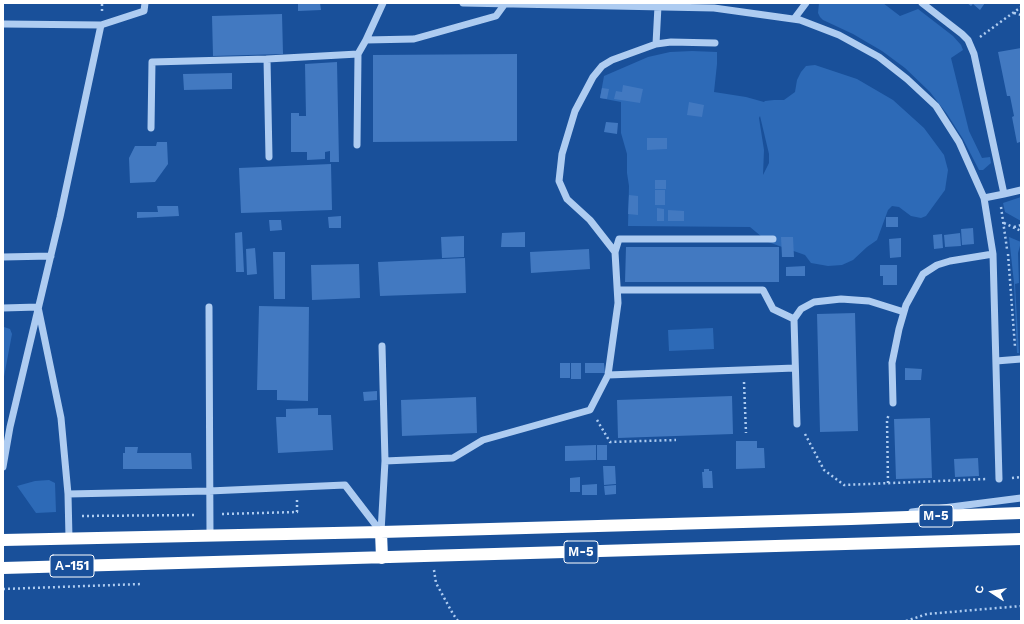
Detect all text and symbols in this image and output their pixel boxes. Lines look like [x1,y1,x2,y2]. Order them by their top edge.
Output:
road number: М-5 [919,505,953,527]
road number: М-5 [564,541,598,563]
road number: А-151 [50,555,94,577]
north arrow [972,572,1012,612]
text: С [973,584,987,595]

